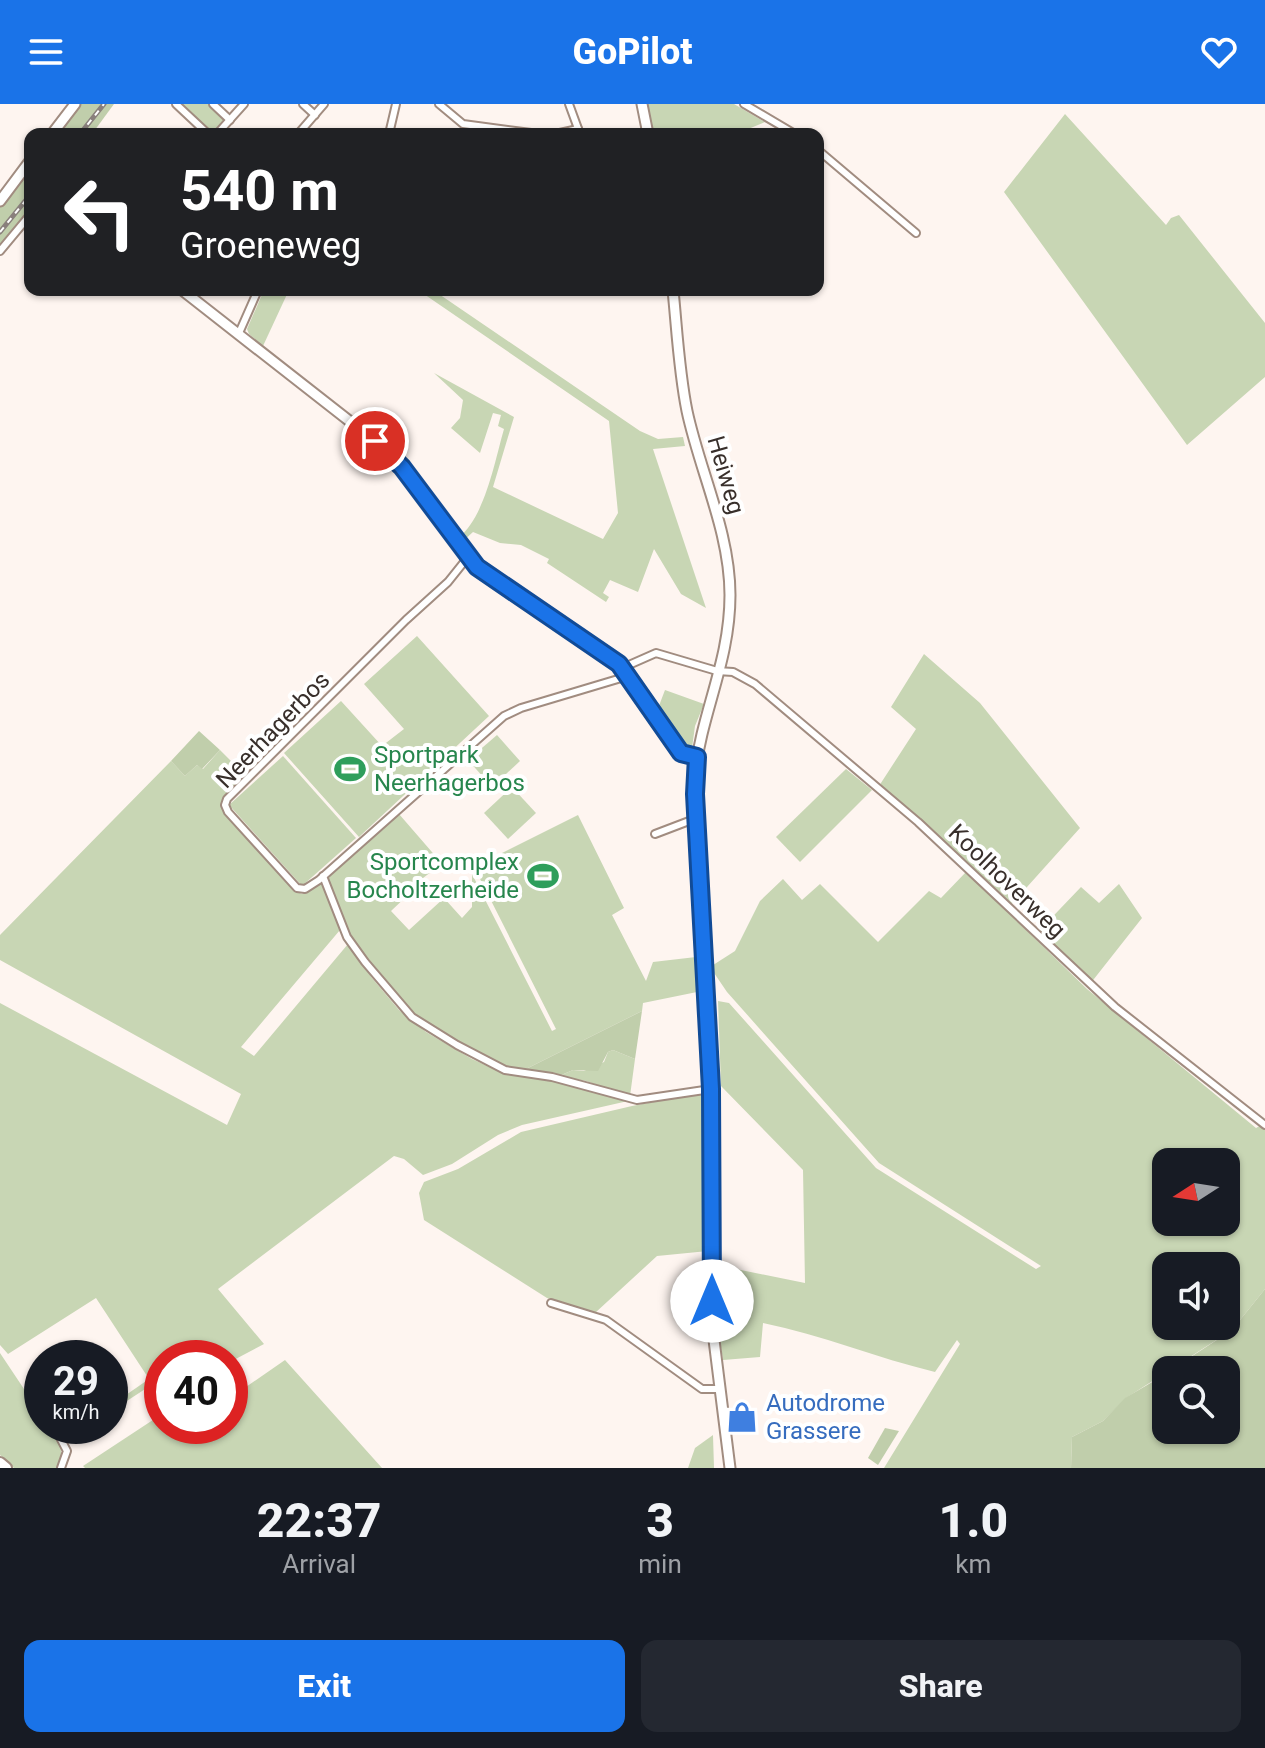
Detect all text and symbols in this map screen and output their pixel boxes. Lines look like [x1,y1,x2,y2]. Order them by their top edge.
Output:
icon: menu [24,30,68,74]
icon: heart [1197,30,1241,74]
text: GoPilot [572,31,693,73]
text: 540 m [180,158,339,224]
icon: left [48,160,152,264]
text: Groeneweg [180,225,361,267]
pin [341,407,409,475]
icon: arrive [353,419,397,463]
street label: Heiweg [702,433,750,517]
street label: Neerhagerbos [211,666,335,794]
place label: Sportpark Neerhagerbos [374,741,525,797]
sports icon: Sportpark Neerhagerbos [333,752,367,786]
street label: Koolhoverweg [943,818,1071,944]
place label: Sportcomplex Bocholtzerheide [347,848,519,904]
sports icon: Sportcomplex Bocholtzerheide [526,859,560,893]
north arrow [1152,1148,1240,1236]
map controls [1152,1148,1240,1444]
button: sound [1152,1252,1240,1340]
position arrow [670,1259,754,1343]
speed limit sign: 40 [144,1340,248,1444]
button: search [1152,1356,1240,1444]
text: 29 [53,1358,99,1405]
place label: Autodrome Grassere [766,1389,885,1445]
text: km/h [53,1400,99,1424]
shop icon: Autodrome Grassere [725,1400,759,1434]
text: 22:37 [257,1492,381,1549]
text: 3 [646,1492,674,1549]
text: 1.0 [939,1492,1008,1549]
text: Arrival [282,1549,356,1579]
text: min [638,1549,682,1579]
text: km [955,1549,991,1579]
button: Exit [24,1640,625,1732]
button: Share [641,1640,1241,1732]

